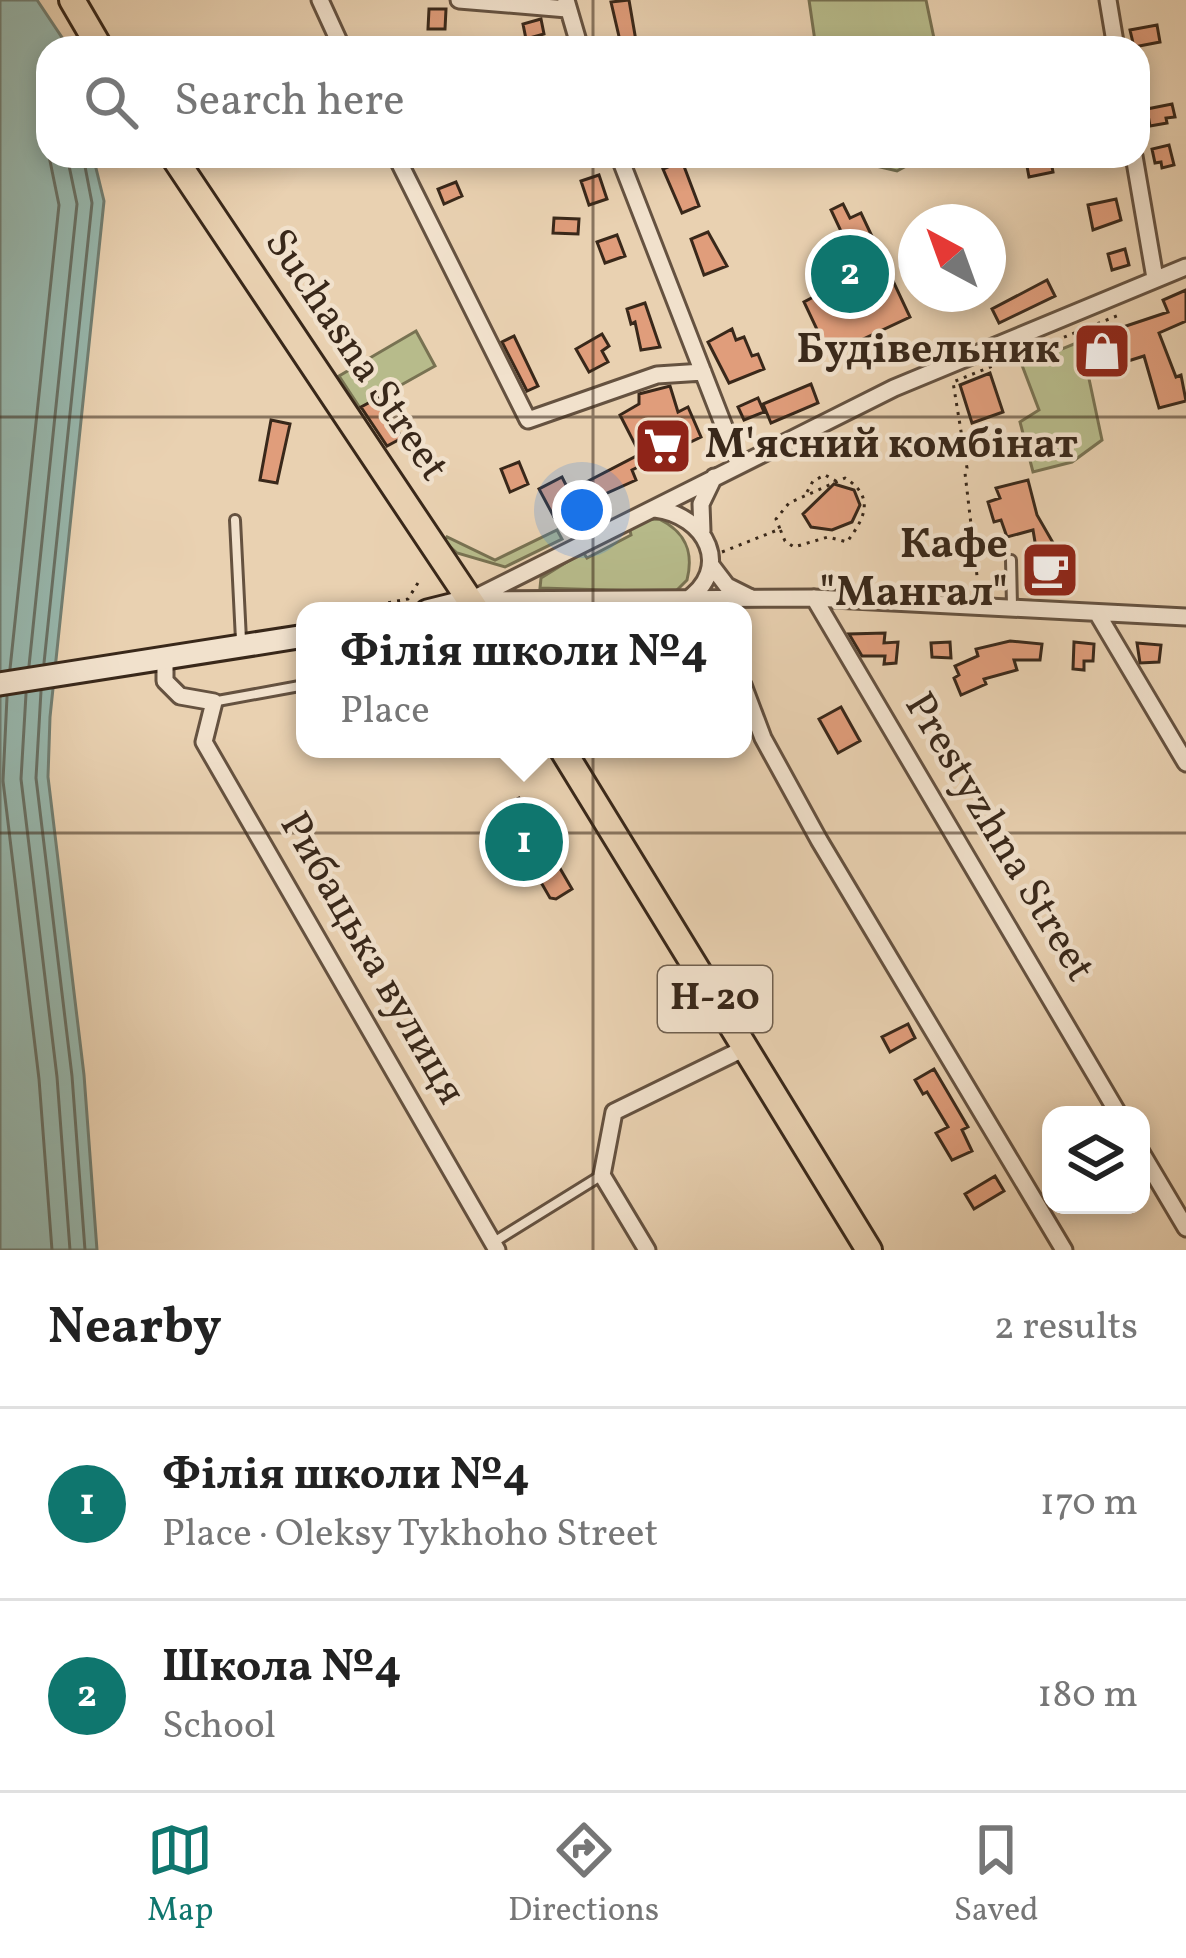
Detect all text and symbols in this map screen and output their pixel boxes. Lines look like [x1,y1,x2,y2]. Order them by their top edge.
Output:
search box [36,36,1150,168]
icon: search [78,69,144,135]
text: Search here [174,71,405,134]
north arrow [898,204,1006,312]
street label: Suchasna Street [249,218,461,494]
pin: 2 [811,229,889,319]
shop icon: Будівельник [1071,320,1133,382]
place label: Будівельник [797,322,1060,381]
supermarket icon: М'ясний комбінат [632,415,694,477]
place label: М'ясний комбінат [705,417,1078,476]
your location [552,480,612,540]
place label: Кафе "Мангал" [819,517,1008,624]
cafe icon: Кафе "Мангал" [1019,539,1081,601]
popup [296,602,752,758]
text: Філія школи №4 [340,622,708,685]
street label: Prestyzhna Street [888,682,1108,994]
text: Place [340,685,430,739]
pin: 1 [485,797,563,887]
street label: Рибацька вулиця [263,802,479,1116]
road number: Н-20 [658,966,772,1032]
map controls [1042,1106,1150,1214]
button: layers [1042,1106,1150,1214]
text: Nearby [48,1293,222,1364]
text: 2 results [994,1301,1138,1355]
text: Філія школи №4 [162,1445,530,1508]
text: 1 [79,1477,95,1531]
text: 170 m [1040,1477,1138,1531]
text: Place · Oleksy Tykhoho Street [162,1508,658,1562]
text: Школа №4 [162,1637,401,1700]
text: 2 [77,1669,97,1723]
text: 180 m [1037,1669,1138,1723]
text: School [162,1700,276,1754]
tab: Map [147,1817,213,1935]
tab: Directions [508,1817,659,1935]
tab: Saved [954,1817,1039,1935]

